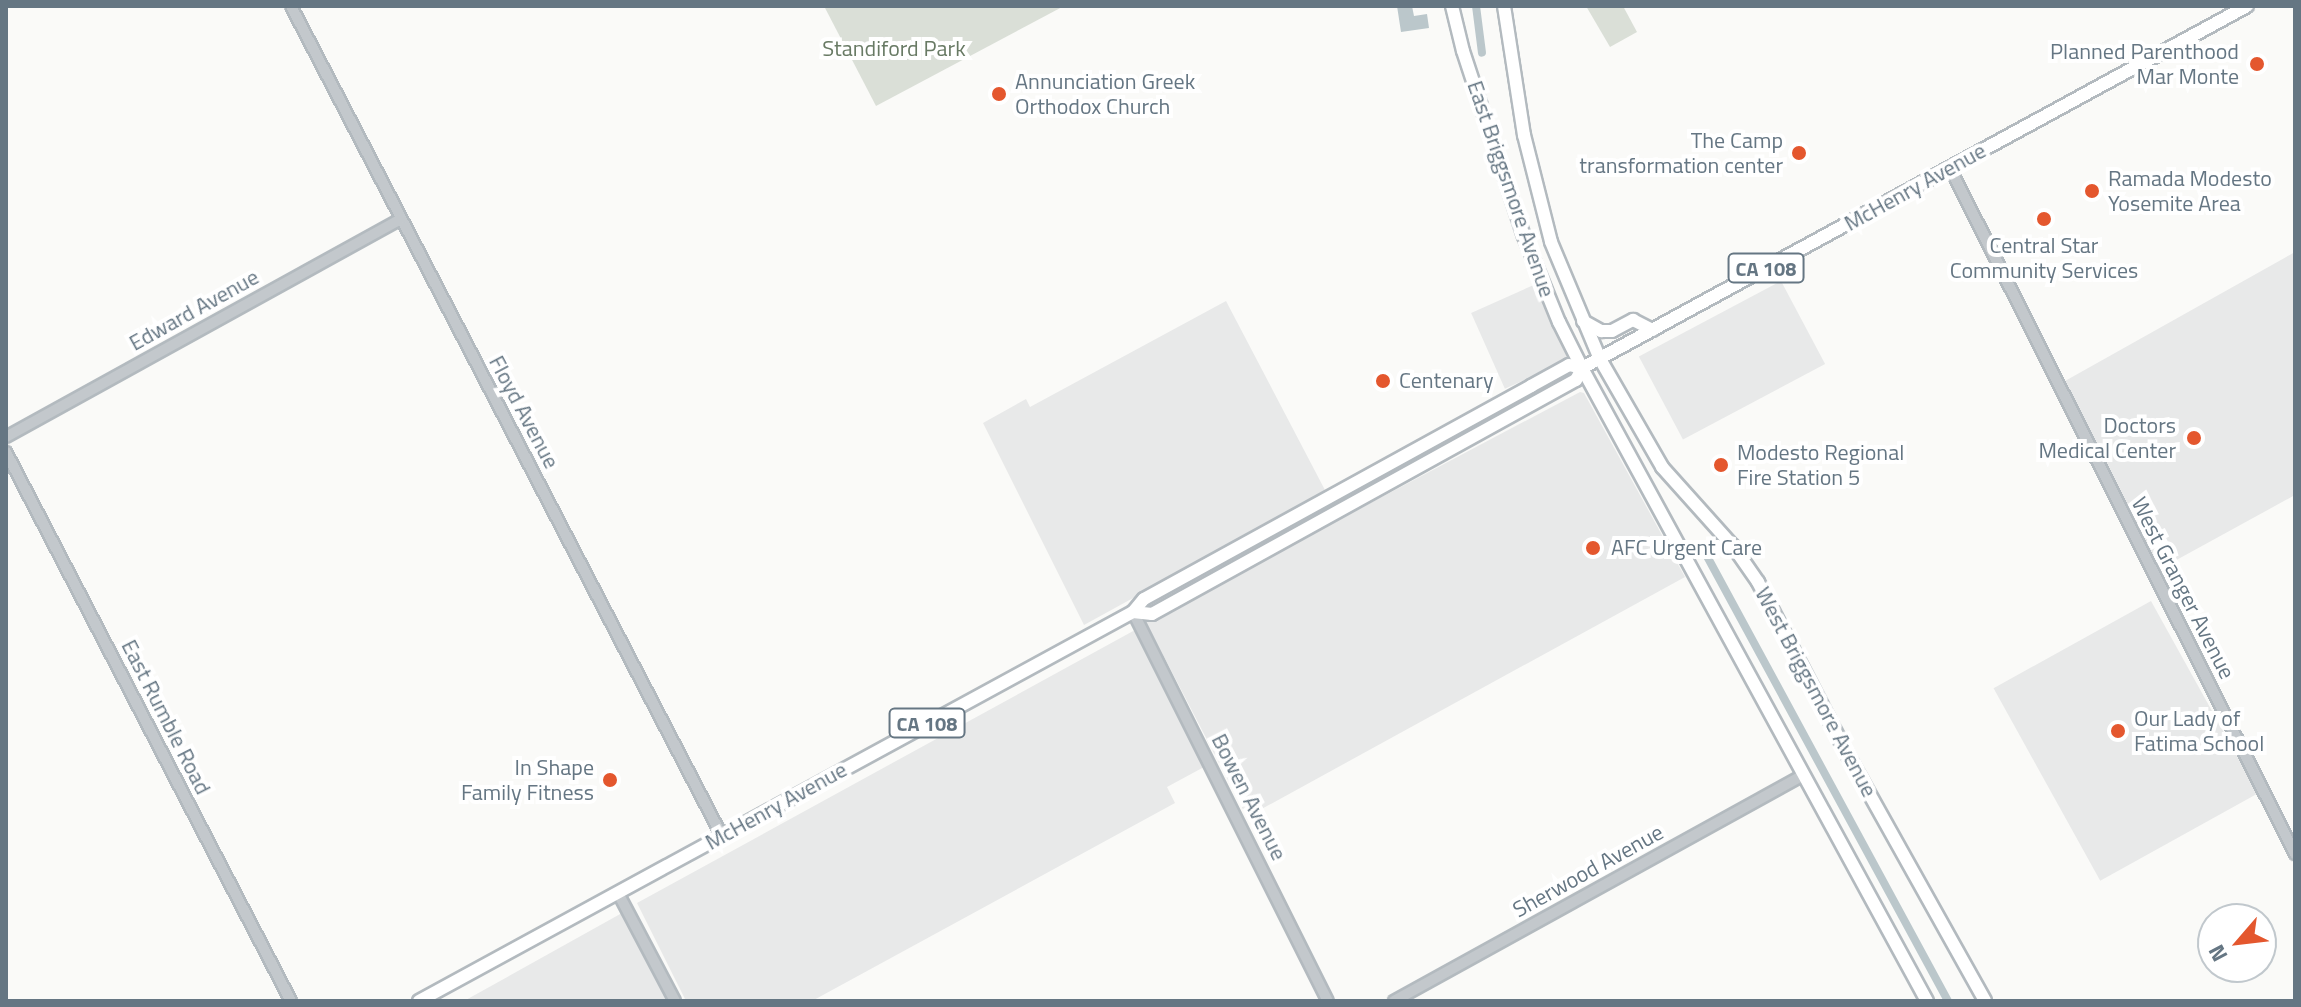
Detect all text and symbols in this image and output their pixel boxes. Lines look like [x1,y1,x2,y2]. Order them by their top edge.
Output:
park label: Standiford Park [822,36,966,62]
place label: Planned Parenthood Mar Monte [2050,38,2239,90]
marker: Planned Parenthood Mar Monte [2246,53,2268,75]
place label: Annunciation Greek Orthodox Church [1015,68,1195,120]
street label: East Briggsmore Avenue [1462,77,1560,301]
marker: Annunciation Greek Orthodox Church [990,85,1008,103]
place label: The Camp transformation center [1579,127,1783,178]
street label: McHenry Avenue [1840,137,1990,237]
marker: The Camp transformation center [1790,144,1808,162]
place label: Ramada Modesto Yosemite Area [2108,165,2272,216]
marker: Ramada Modesto Yosemite Area [2083,182,2101,200]
marker: Central Star Community Services [2035,210,2053,228]
place label: Central Star Community Services [1950,232,2138,284]
road number: CA 108 [1726,252,1806,284]
street label: Edward Avenue [125,264,263,356]
street label: Floyd Avenue [483,351,565,473]
place label: Centenary [1399,368,1494,394]
marker: Centenary [1374,372,1392,390]
place label: Doctors Medical Center [2038,412,2176,464]
marker: Doctors Medical Center [2183,427,2205,449]
place label: Modesto Regional Fire Station 5 [1737,439,1904,490]
marker: Modesto Regional Fire Station 5 [1712,456,1730,474]
street label: West Granger Avenue [2126,493,2240,683]
place label: AFC Urgent Care [1611,535,1762,561]
marker: AFC Urgent Care [1582,537,1604,559]
street label: West Briggsmore Avenue [1749,583,1883,801]
street label: East Rumble Road [116,635,216,799]
place label: Our Lady of Fatima School [2134,705,2264,756]
road number: CA 108 [887,707,967,739]
marker: Our Lady of Fatima School [2109,722,2127,740]
street label: Bowen Avenue [1206,729,1292,865]
place label: In Shape Family Fitness [461,754,594,806]
street label: McHenry Avenue [701,756,851,856]
marker: In Shape Family Fitness [601,771,619,789]
street label: Sherwood Avenue [1508,819,1668,923]
north arrow [2197,903,2277,983]
text: N [2199,939,2236,968]

